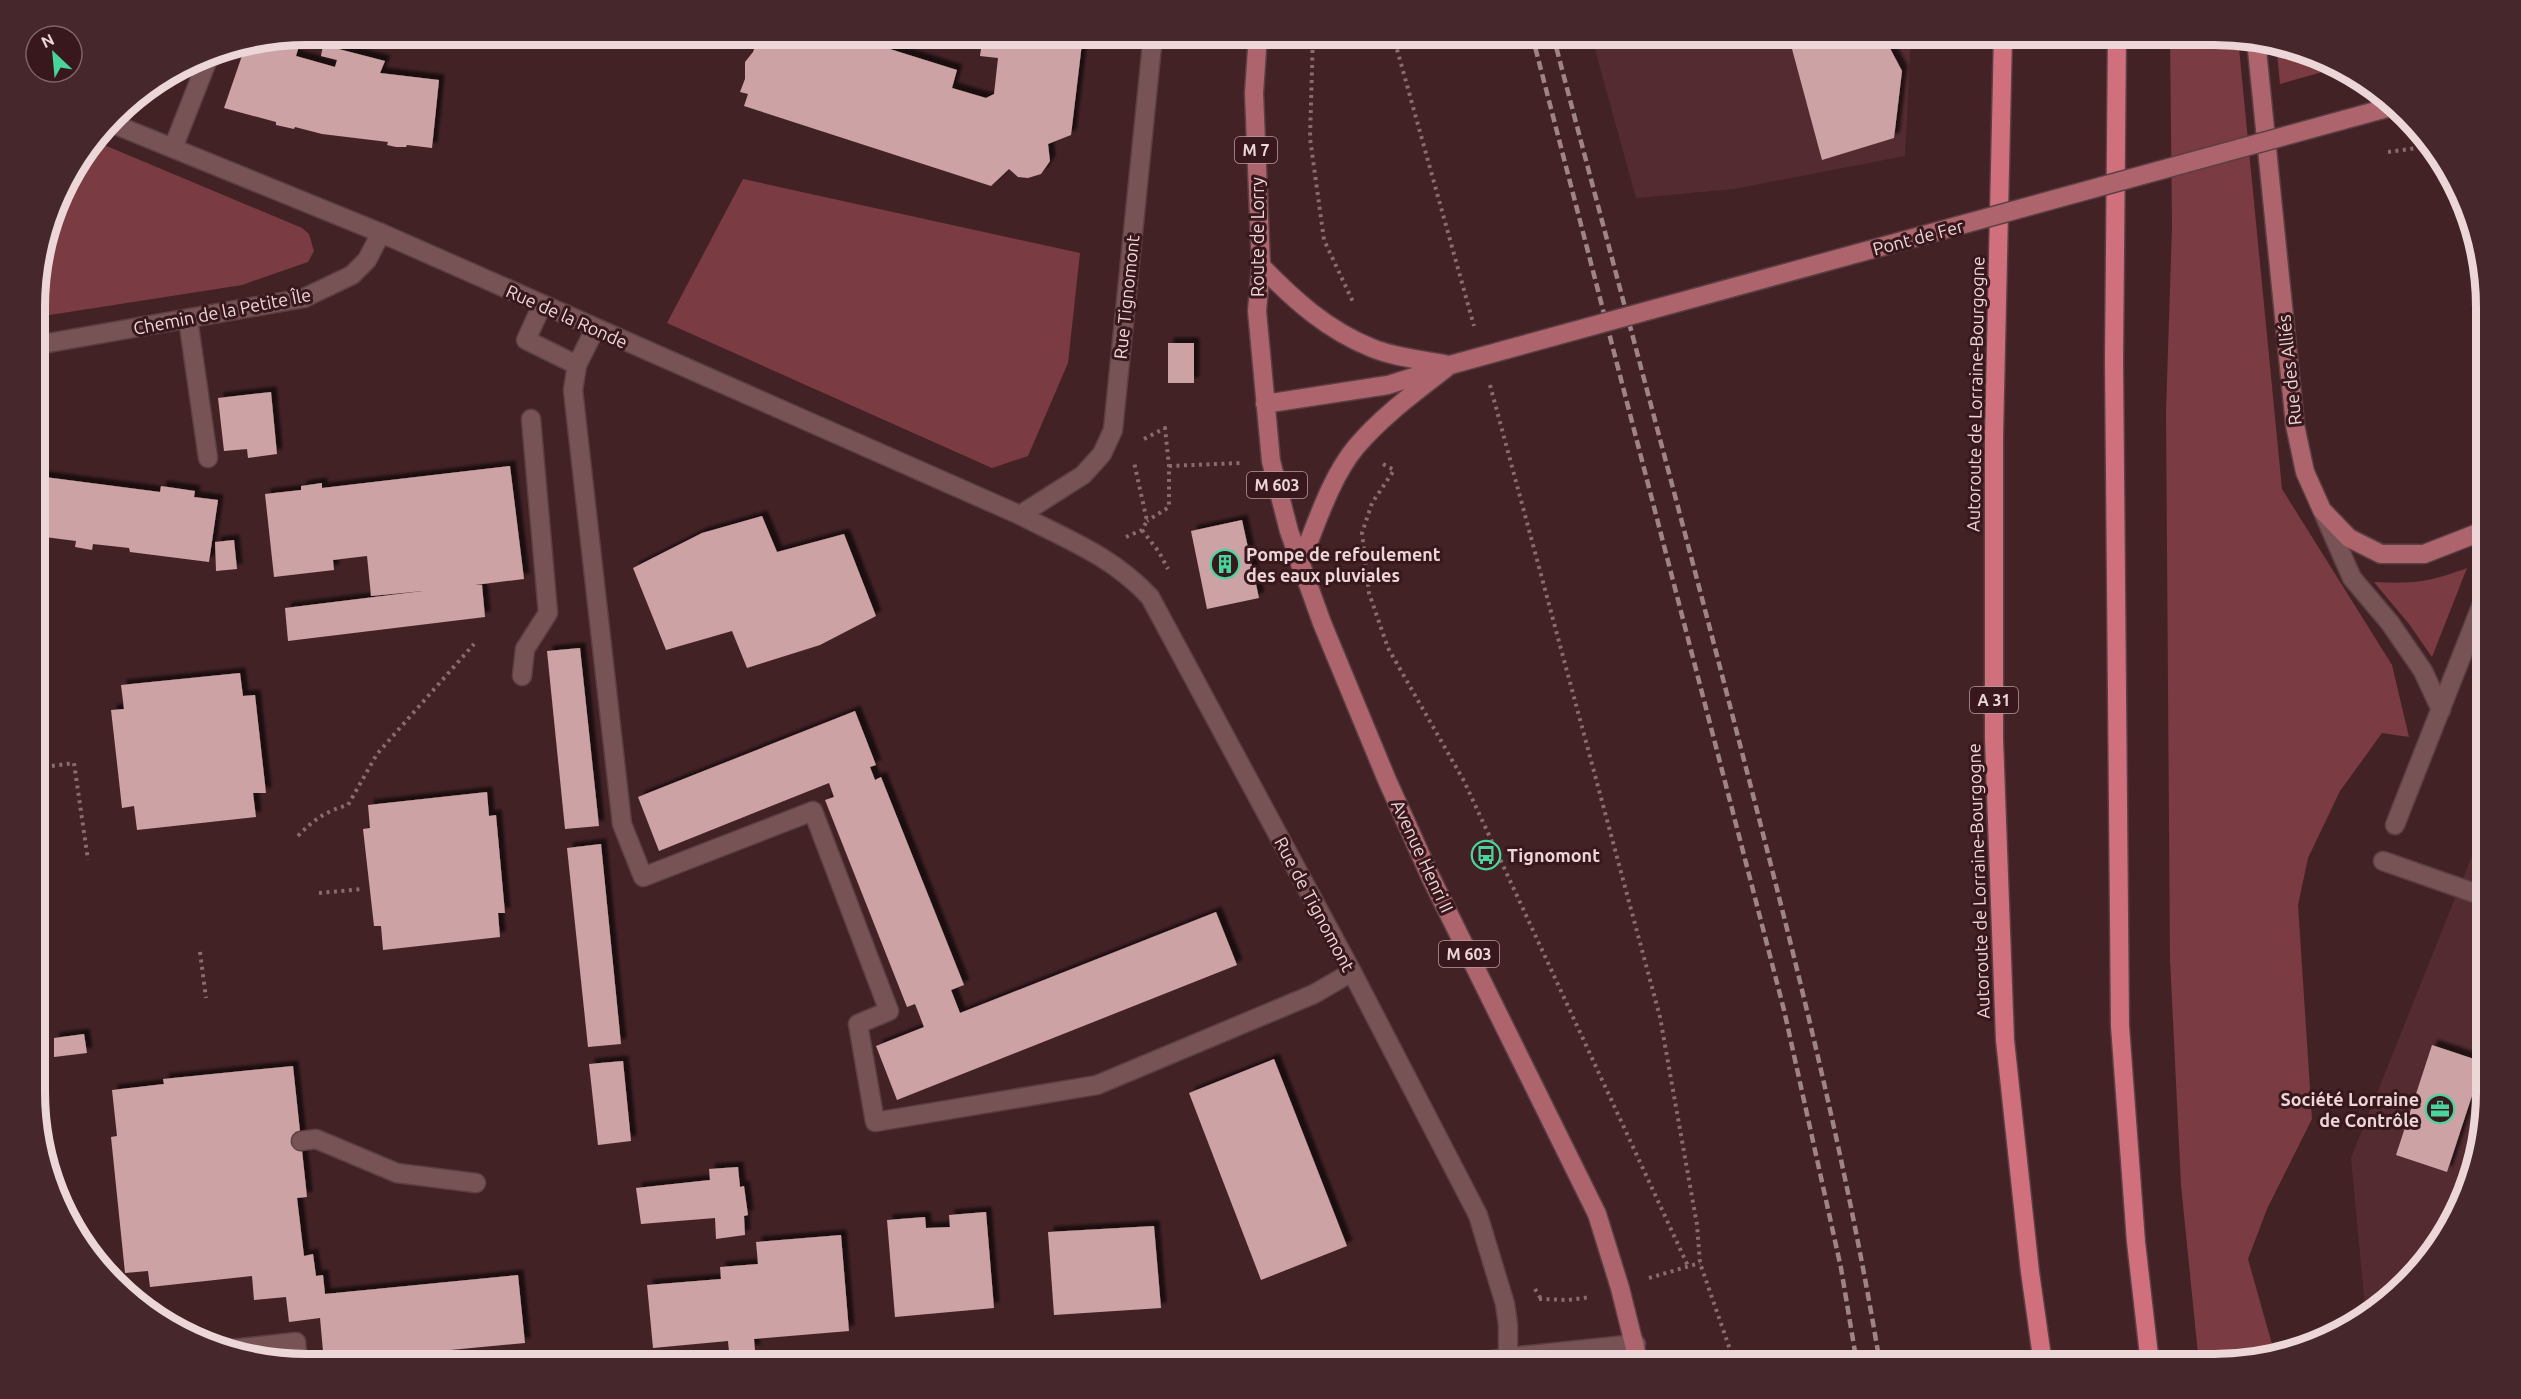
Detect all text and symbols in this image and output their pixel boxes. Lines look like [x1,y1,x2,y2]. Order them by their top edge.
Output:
north arrow [24,24,84,84]
text: N [38,30,57,51]
road number: M 7 [1235,137,1277,163]
street label: Route de Lorry [1247,177,1267,297]
street label: Pont de Fer [1870,215,1966,259]
street label: Rue Tignomont [1110,234,1142,360]
street label: Autoroute de Lorraine-Bourgogne [1963,256,1987,532]
street label: Rue de la Ronde [503,280,631,352]
street label: Chemin de la Petite Île [131,283,312,338]
street label: Rue des Alliés [2273,313,2305,426]
road number: M 603 [1247,472,1307,498]
place label: Pompe de refoulement des eaux pluviales [1246,544,1441,585]
building icon: Pompe de refoulement des eaux pluviales [1209,548,1241,580]
road number: A 31 [1970,687,2018,713]
street label: Autoroute de Lorraine-Bourgogne [1963,743,1993,1019]
street label: Avenue Henri II [1388,796,1458,916]
street label: Rue de Tignomont [1271,833,1359,975]
bus stop icon: Tignomont [1470,839,1502,871]
place label: Tignomont [1507,845,1600,865]
road number: M 603 [1439,941,1499,967]
place label: Société Lorraine de Contrôle [2281,1089,2419,1130]
office icon: Société Lorraine de Contrôle [2424,1093,2456,1125]

